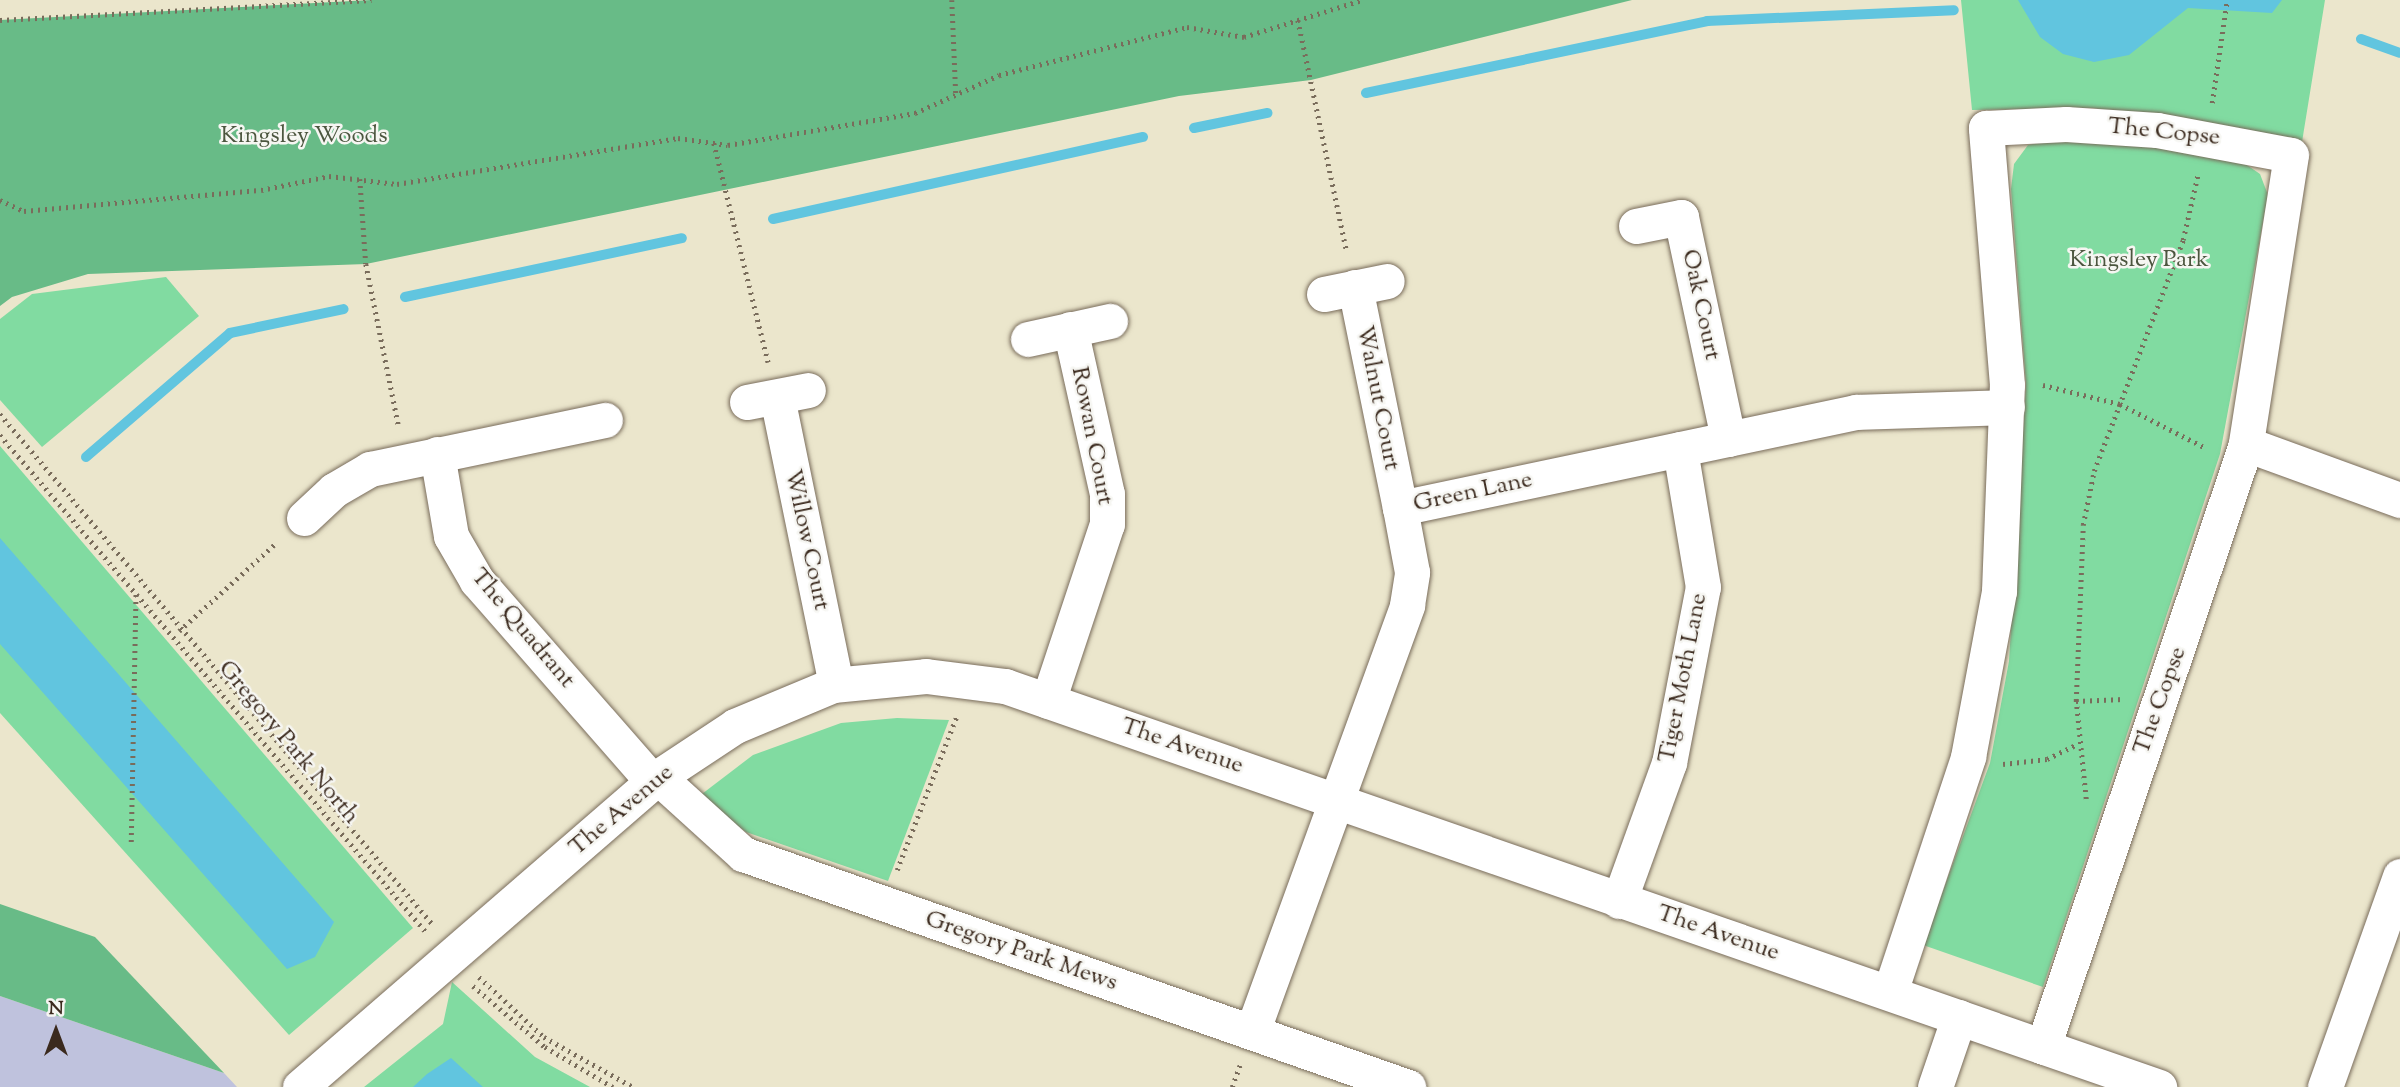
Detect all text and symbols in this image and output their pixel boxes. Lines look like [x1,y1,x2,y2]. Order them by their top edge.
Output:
street label: The Copse [2107,113,2221,153]
park label: Kingsley Woods [220,123,388,151]
street label: Oak Court [1674,247,1726,363]
park label: Kingsley Park [2069,247,2209,275]
street label: Walnut Court [1349,323,1405,473]
street label: Rowan Court [1063,364,1119,508]
street label: Green Lane [1411,466,1535,520]
street label: Willow Court [777,467,835,613]
street label: The Quadrant [464,563,580,695]
street label: Tiger Moth Lane [1653,591,1715,765]
street label: The Copse [2128,643,2194,759]
street label: Gregory Park North [211,655,365,831]
street label: The Avenue [1117,713,1247,781]
street label: The Avenue [564,759,680,863]
street label: The Avenue [1653,900,1783,968]
street label: Gregory Park Mews [921,906,1121,998]
north arrow [21,996,91,1066]
text: N [48,996,64,1023]

